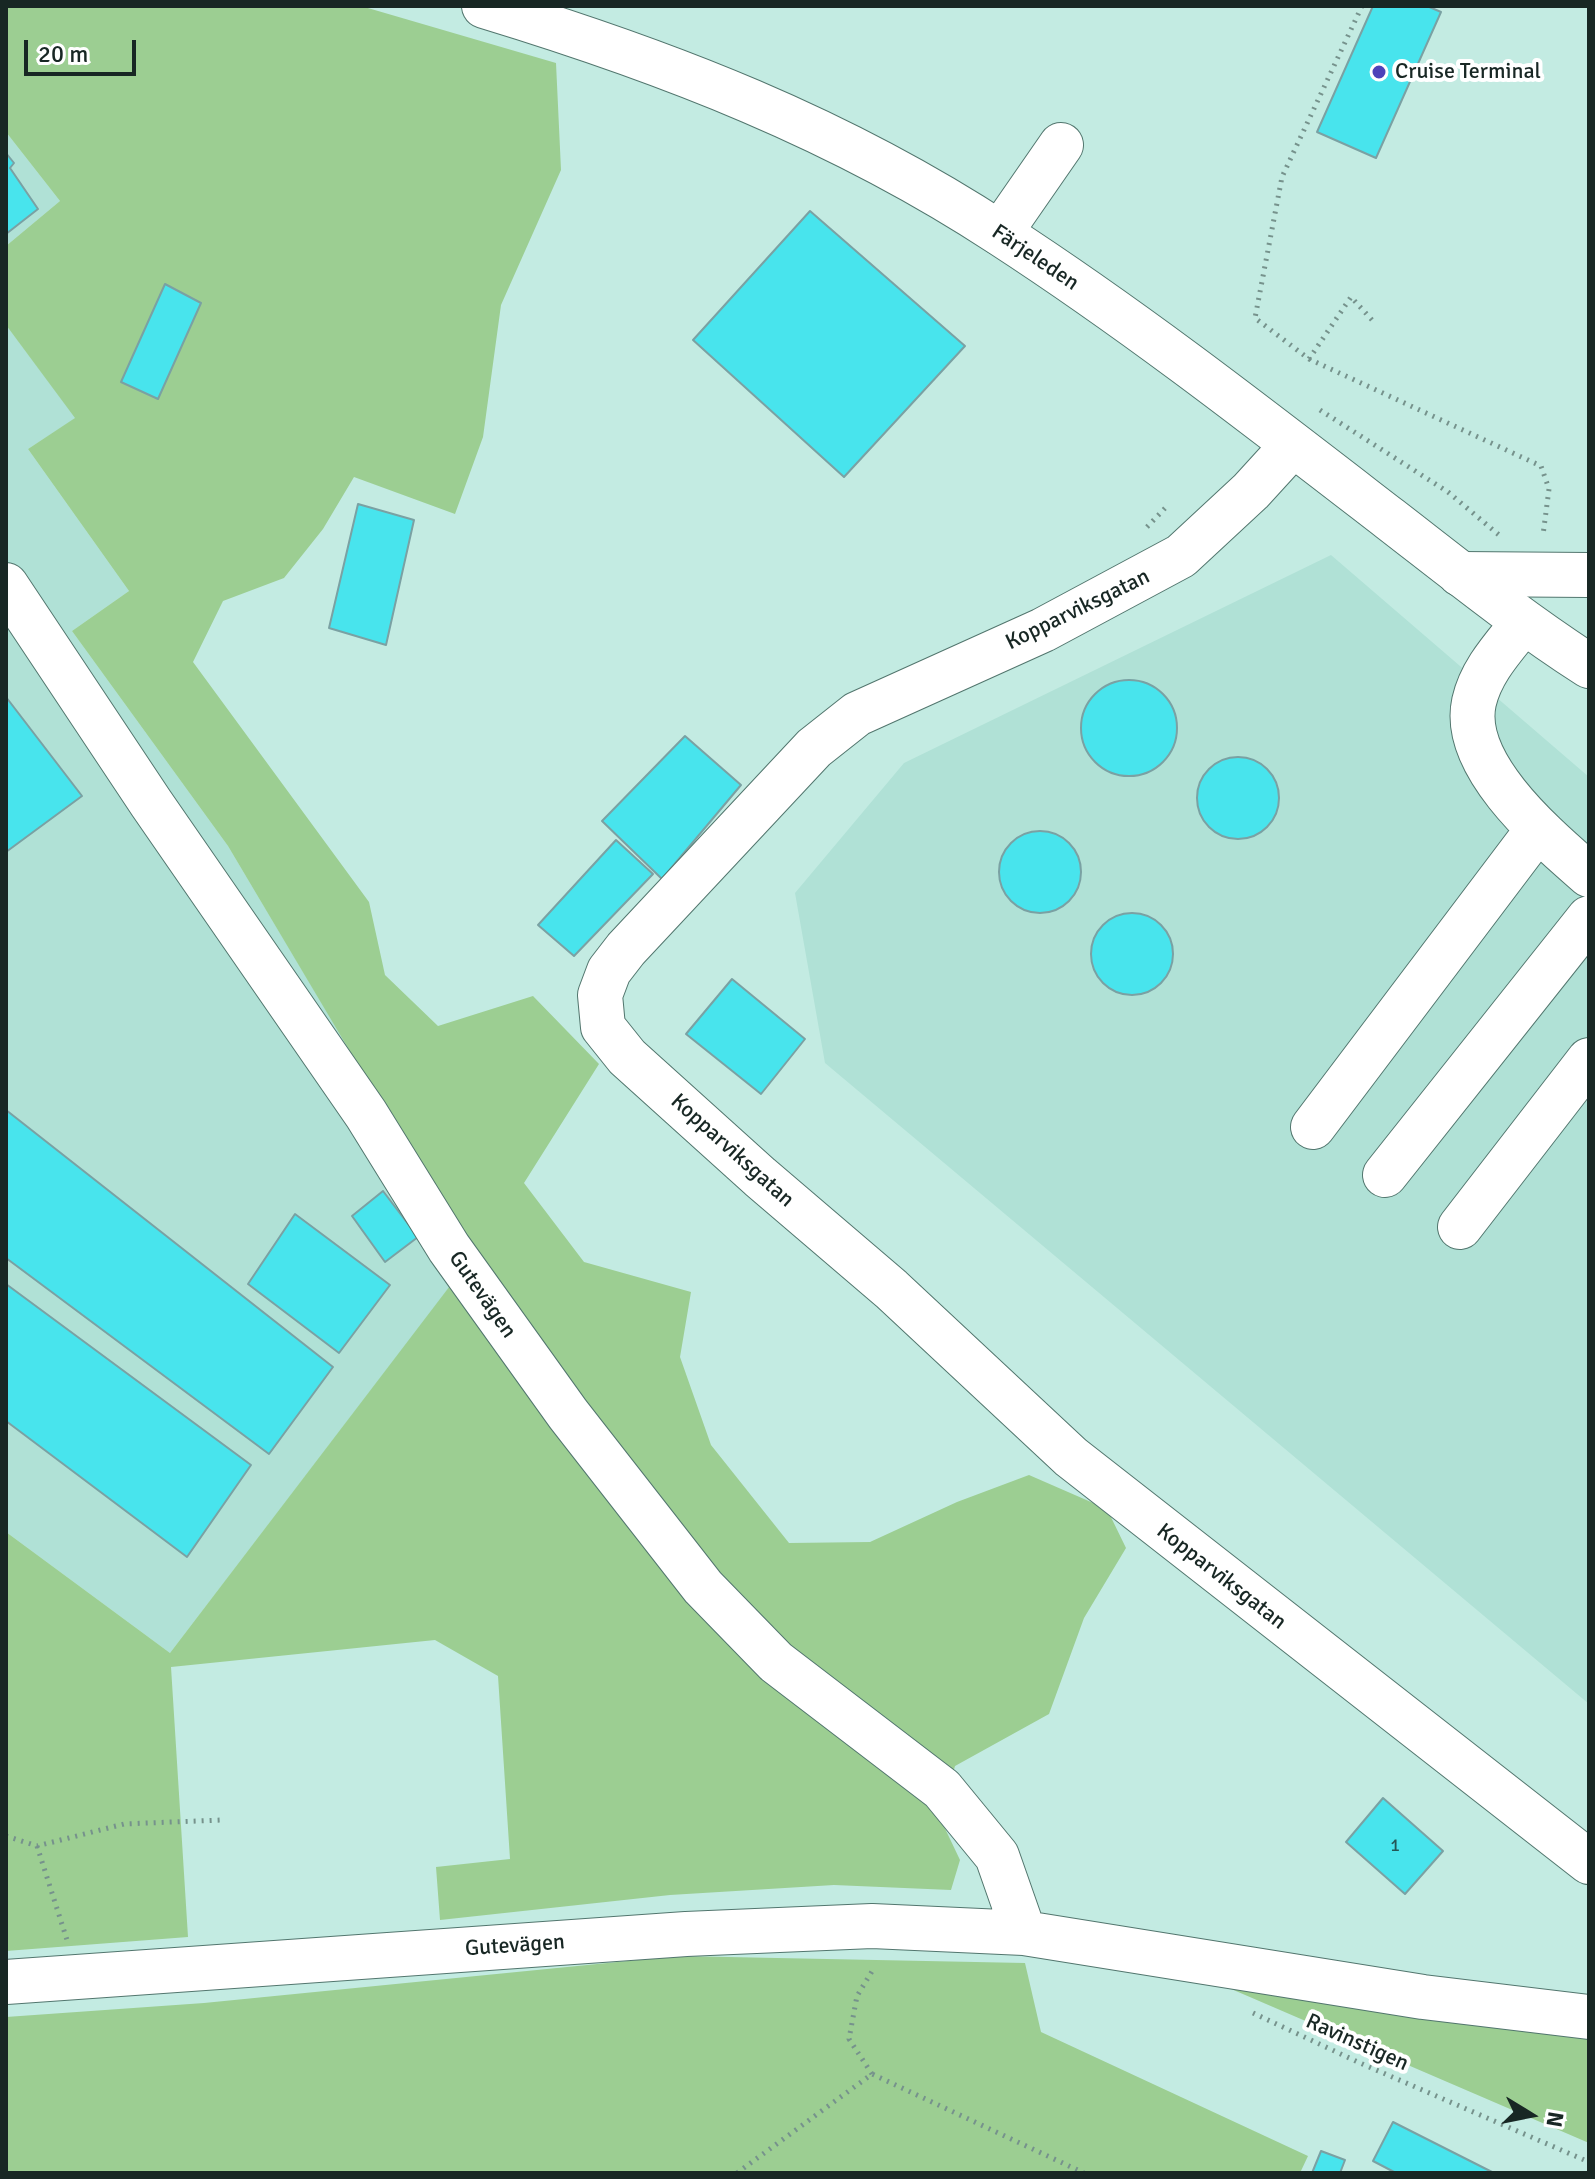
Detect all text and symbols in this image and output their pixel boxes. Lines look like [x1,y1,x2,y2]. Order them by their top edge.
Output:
scale bar [28,24,140,74]
text: 20 m [38,39,88,69]
place label: Cruise Terminal [1395,59,1541,85]
marker: Cruise Terminal [1370,63,1388,81]
street label: Färjeleden [986,219,1084,297]
street label: Kopparviksgatan [1002,564,1154,656]
street label: Kopparviksgatan [665,1089,799,1213]
street label: Gutevägen [442,1246,522,1344]
street label: Kopparviksgatan [1151,1518,1291,1636]
house number: 1 [1390,1835,1400,1857]
street label: Gutevägen [464,1929,566,1963]
street label: Ravinstigen [1302,2009,1412,2077]
north arrow [1491,2075,1571,2155]
text: N [1541,2109,1570,2129]

